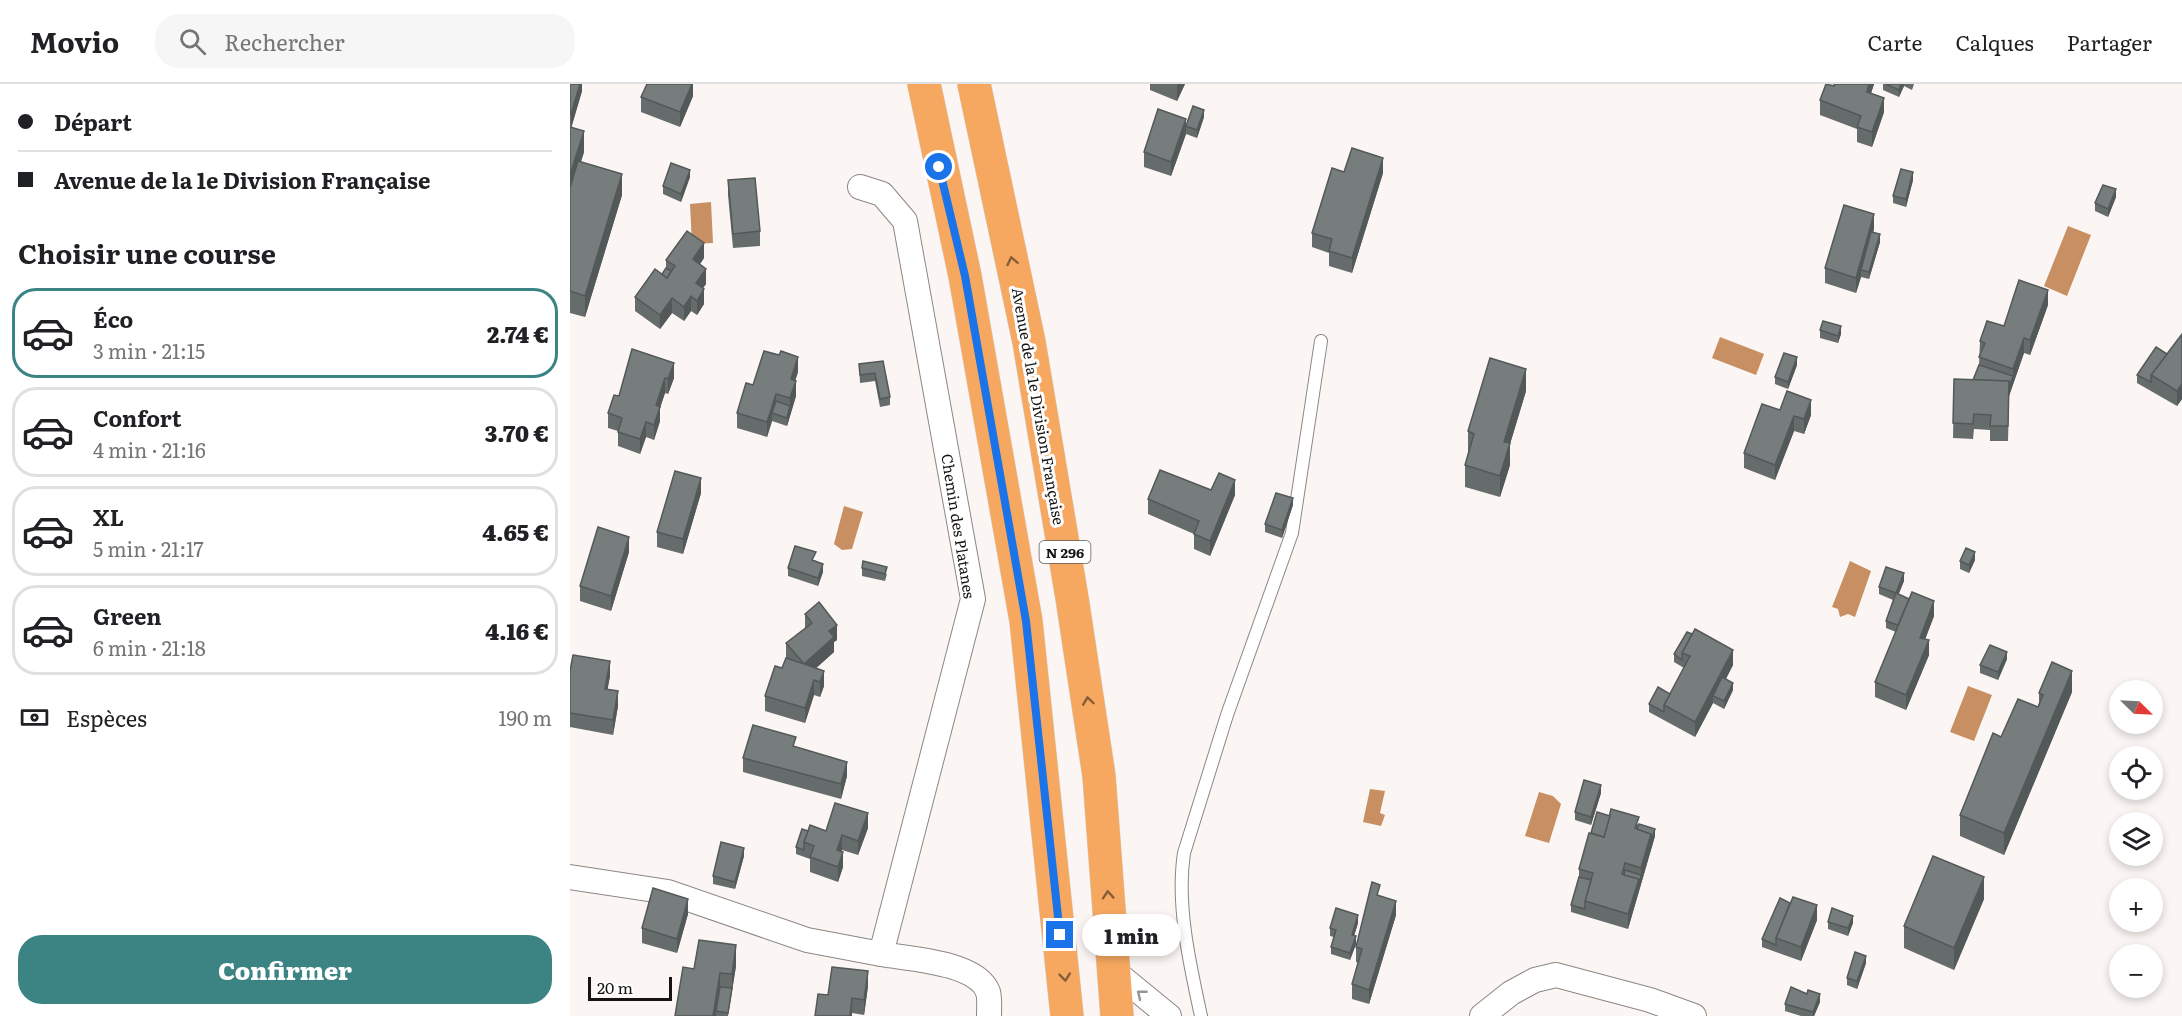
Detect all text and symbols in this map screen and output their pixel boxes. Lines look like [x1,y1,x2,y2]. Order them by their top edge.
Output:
search box [155,14,575,68]
text: Movio [30,20,119,62]
icon: search [176,25,209,58]
text: Rechercher [224,25,345,58]
text: Carte [1868,26,1922,57]
text: Calques [1955,26,2034,57]
text: Partager [2067,26,2152,57]
text: Départ [54,105,132,138]
route start [925,153,952,180]
text: Avenue de la 1e Division Française [54,163,430,196]
text: Choisir une course [18,232,276,272]
one-way arrow [1006,256,1019,266]
street label: Avenue de la 1e Division Française [1007,286,1071,527]
text: Éco [93,302,133,335]
icon: car [21,306,75,360]
text: 2.74 € [487,317,549,350]
text: 3 min · 21:15 [93,335,205,365]
text: Confort [93,401,181,434]
icon: car [21,405,75,459]
text: 3.70 € [485,416,549,449]
text: 4 min · 21:16 [93,434,206,464]
street label: Chemin des Platanes [936,452,982,600]
text: XL [93,500,124,533]
icon: car [21,504,75,558]
text: 4.65 € [482,515,549,548]
text: 5 min · 21:17 [93,533,204,563]
road number: N 296 [1040,541,1090,563]
text: Green [93,599,162,632]
icon: car [21,603,75,657]
text: 4.16 € [485,614,549,647]
text: 6 min · 21:18 [93,632,206,662]
north arrow [2109,680,2163,734]
map controls [2109,680,2163,998]
one-way arrow [1082,696,1094,706]
icon: cash [18,701,51,734]
text: Espèces [66,701,147,734]
text: 190 m [498,702,552,732]
button: locate [2109,746,2163,800]
button: layers [2109,812,2163,866]
button: + [2109,878,2163,932]
one-way arrow [1102,890,1115,899]
callout: 1 min [1081,914,1180,956]
text: 1 min [1104,920,1159,950]
route end [1046,921,1073,948]
button: Confirmer [18,935,552,1004]
button: − [2109,944,2163,998]
one-way arrow [1058,973,1071,982]
scale bar [588,974,672,1002]
text: 20 m [597,975,633,999]
one-way arrow [1137,991,1148,1002]

